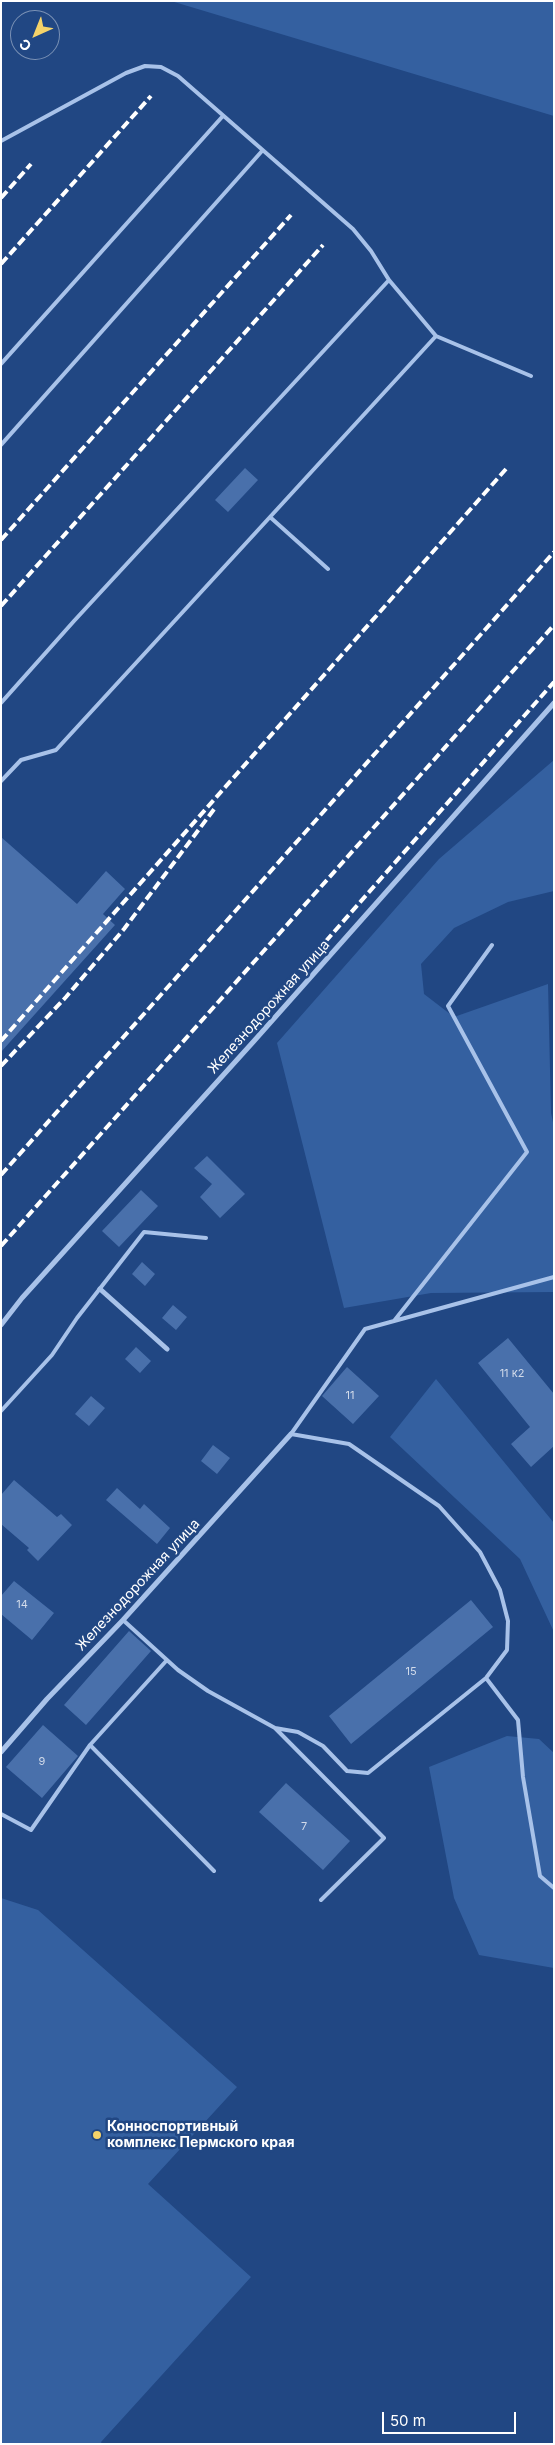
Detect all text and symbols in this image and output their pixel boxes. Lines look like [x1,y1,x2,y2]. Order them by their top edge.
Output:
north arrow [10,10,60,60]
text: С [15,36,35,55]
street label: Железнодорожная улица [205,937,333,1077]
house number: 11 к2 [500,1367,524,1381]
house number: 11 [346,1389,354,1403]
street label: Железнодорожная улица [73,1516,203,1654]
house number: 14 [16,1598,28,1612]
house number: 15 [405,1665,417,1679]
house number: 9 [39,1755,45,1769]
house number: 7 [301,1820,307,1834]
place label: Конноспортивный комплекс Пермского края [107,2119,294,2152]
marker: Конноспортивный комплекс Пермского края [91,2129,103,2141]
scale bar [385,2402,519,2434]
text: 50 m [390,2411,426,2430]

